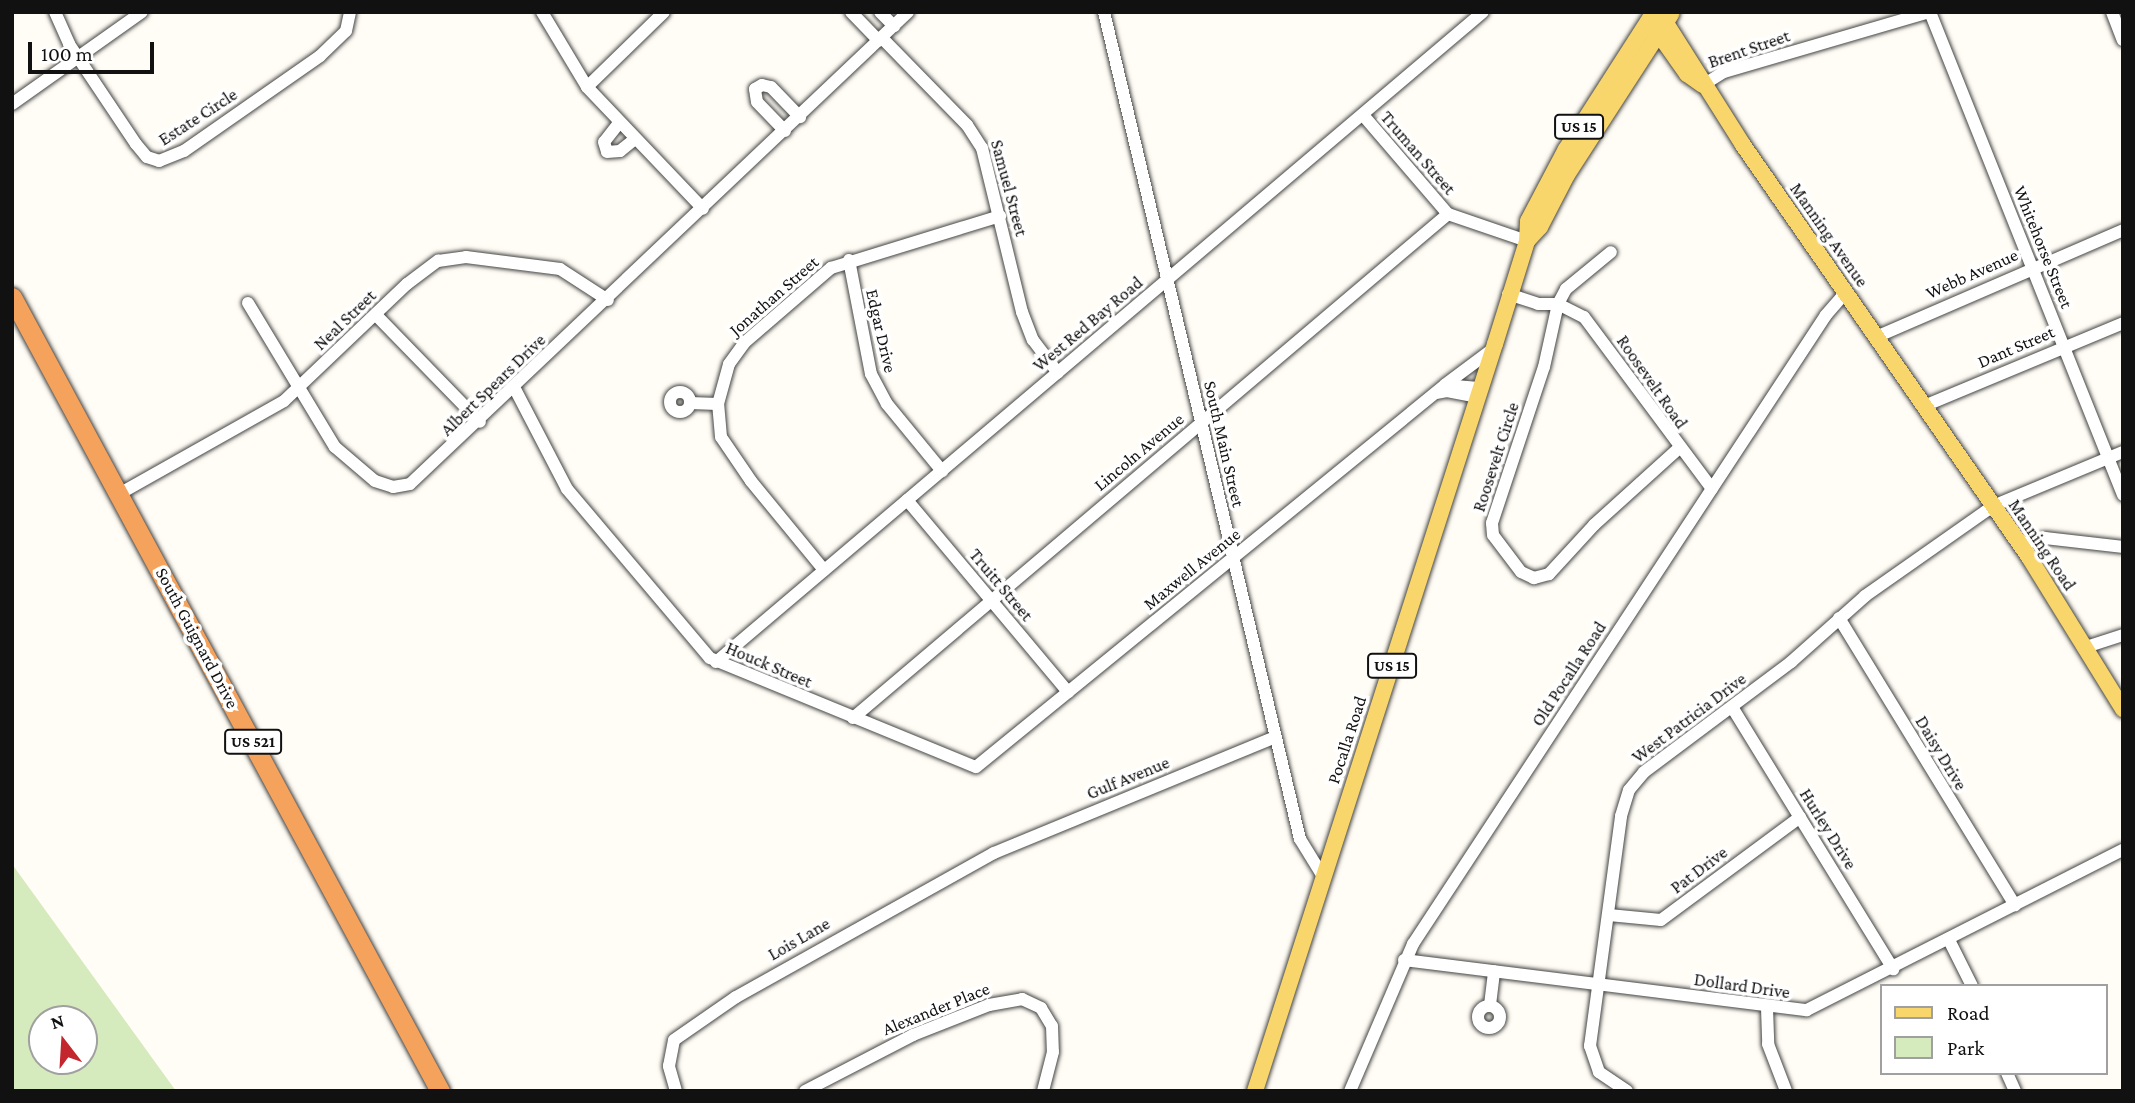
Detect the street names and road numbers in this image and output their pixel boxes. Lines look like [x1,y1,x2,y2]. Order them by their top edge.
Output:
street label: Brent Street [1705,25,1793,73]
street label: Estate Circle [155,84,241,150]
street label: Truman Street [1376,107,1460,199]
road number: US 15 [1553,114,1605,140]
street label: Samuel Street [986,137,1032,239]
street label: Manning Avenue [1785,179,1873,291]
street label: Whitehorse Street [2009,183,2077,311]
street label: Webb Avenue [1923,244,2021,304]
street label: Jonathan Street [725,251,823,341]
street label: West Red Bay Road [1029,272,1147,376]
street label: Neal Street [309,285,381,355]
street label: Edgar Drive [861,287,901,375]
street label: Dant Street [1974,321,2058,373]
street label: Albert Spears Drive [436,329,550,441]
street label: Roosevelt Road [1612,331,1692,433]
street label: South Main Street [1199,379,1249,509]
street label: Roosevelt Circle [1468,399,1524,515]
street label: Lincoln Avenue [1090,408,1188,496]
street label: Manning Road [2004,495,2080,595]
street label: Maxwell Avenue [1139,523,1245,615]
street label: Truitt Street [964,544,1038,626]
street label: South Guignard Drive [151,564,243,712]
street label: Old Pocalla Road [1527,618,1611,730]
street label: Houck Street [723,637,815,693]
road number: US 15 [1366,653,1418,678]
street label: West Patricia Drive [1628,668,1750,768]
street label: Pocalla Road [1323,693,1371,787]
street label: Daisy Drive [1910,712,1972,794]
road number: US 521 [223,730,283,754]
street label: Gulf Avenue [1083,752,1173,804]
street label: Hurley Drive [1795,785,1861,873]
street label: Pat Drive [1666,842,1732,898]
street label: Lois Lane [764,913,834,965]
street label: Dollard Drive [1693,969,1791,1003]
street label: Alexander Place [879,978,993,1040]

